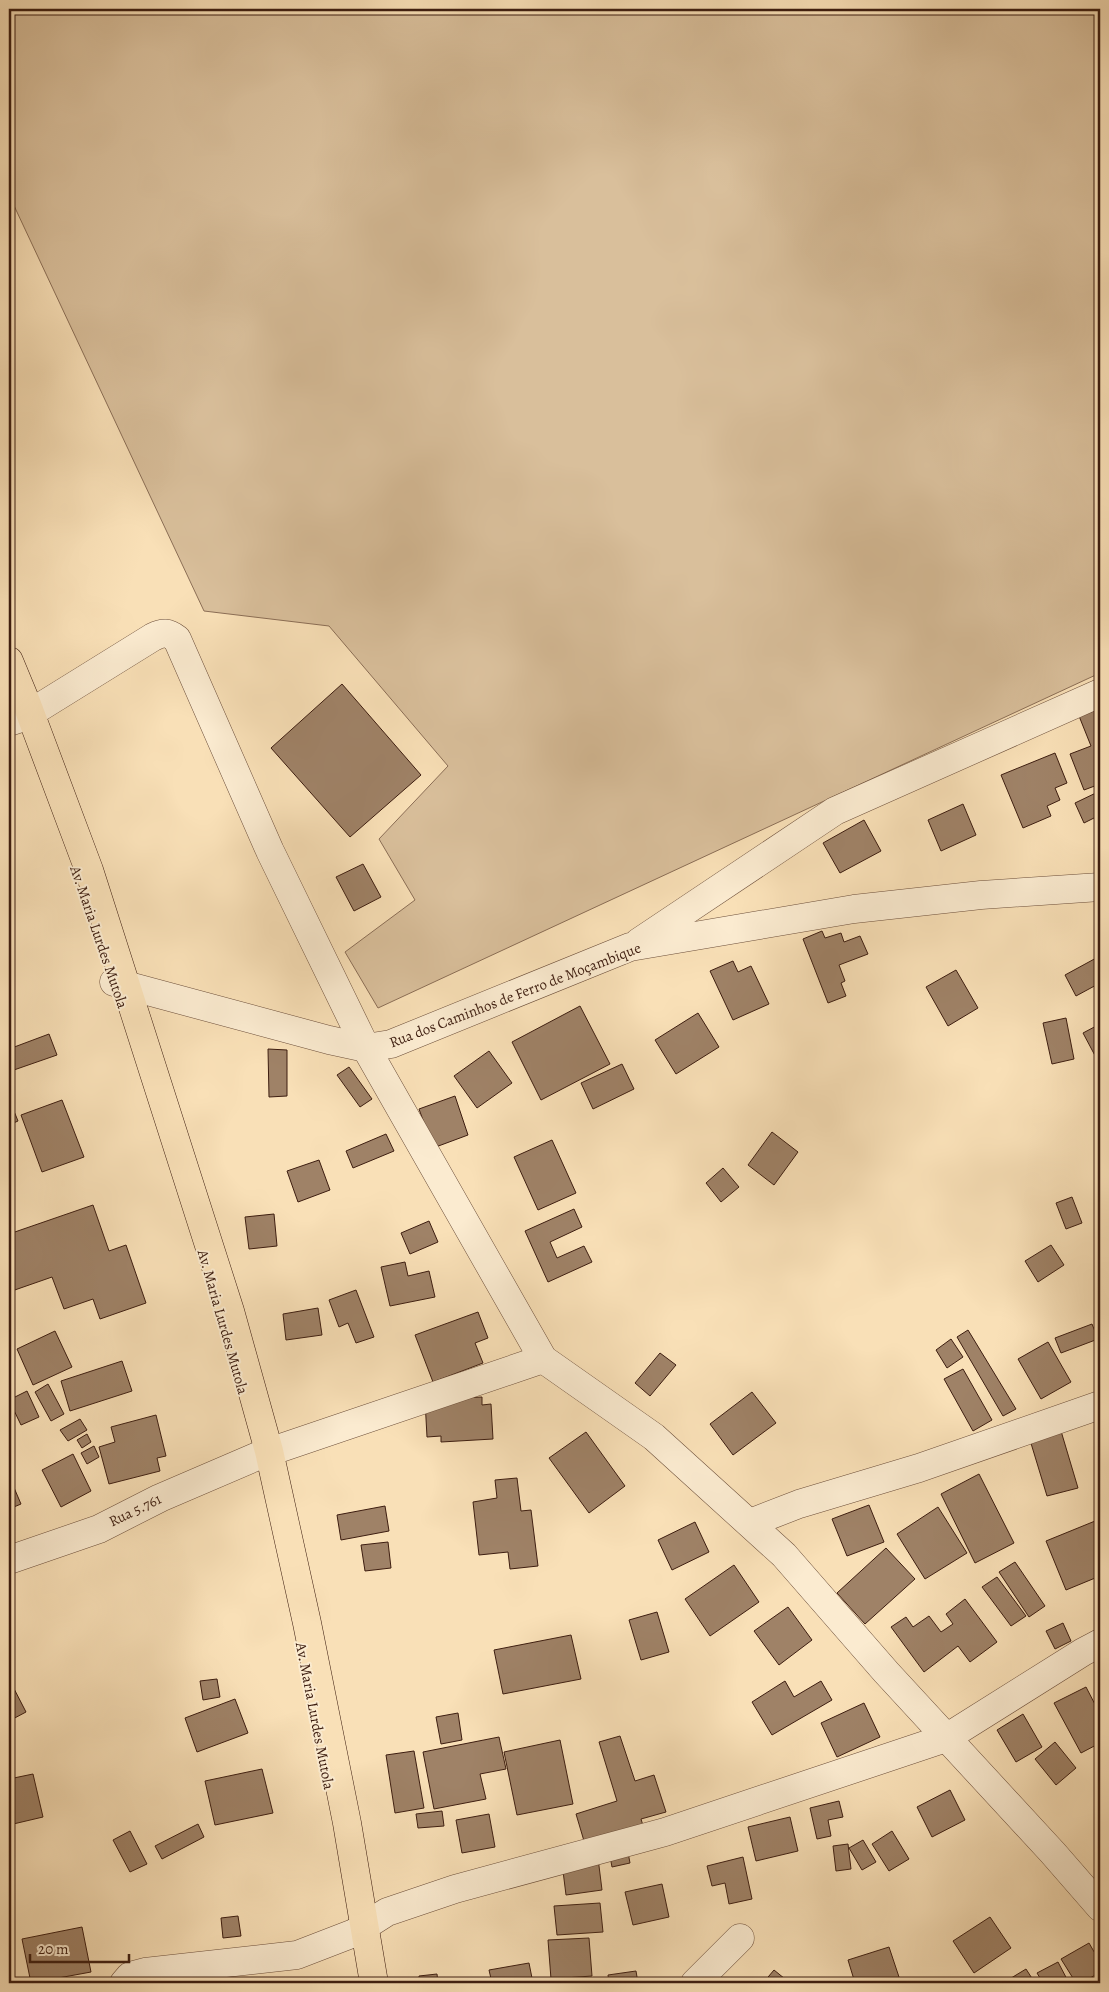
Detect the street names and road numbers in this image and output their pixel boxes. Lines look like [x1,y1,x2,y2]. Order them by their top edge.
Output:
street label: Av. Maria Lurdes Mutola [65,862,133,1011]
street label: Rua dos Caminhos de Ferro de Moçambique [386,938,644,1052]
street label: Av. Maria Lurdes Mutola [193,1246,253,1397]
street label: Rua 5.761 [105,1489,165,1531]
street label: Av. Maria Lurdes Mutola [291,1640,339,1791]

